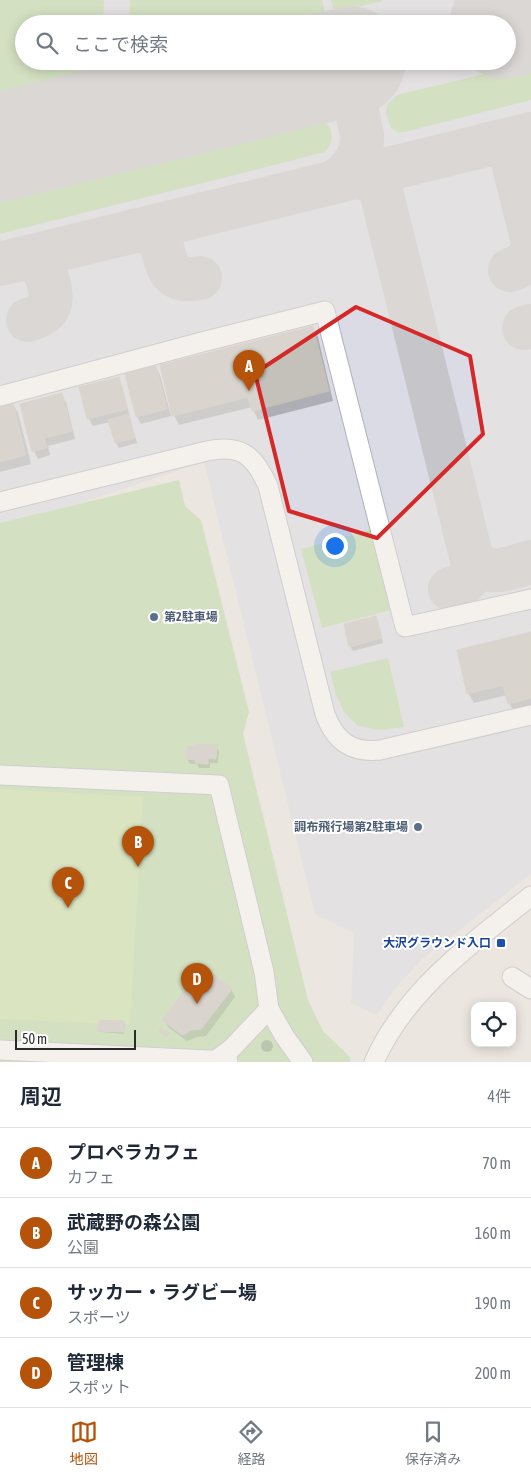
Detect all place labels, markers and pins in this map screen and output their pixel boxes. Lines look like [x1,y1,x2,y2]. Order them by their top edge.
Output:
pin: A [233,350,265,391]
place label: 第2駐車場 [164,610,218,624]
marker: 第2駐車場 [148,611,160,623]
place label: 調布飛行場第2駐車場 [294,820,408,834]
marker: 調布飛行場第2駐車場 [412,821,424,833]
pin: B [122,826,154,867]
pin: C [52,867,84,908]
place label: 大沢グラウンド入口 [383,936,491,950]
marker: 大沢グラウンド入口 [495,937,507,949]
pin: D [181,963,213,1004]

